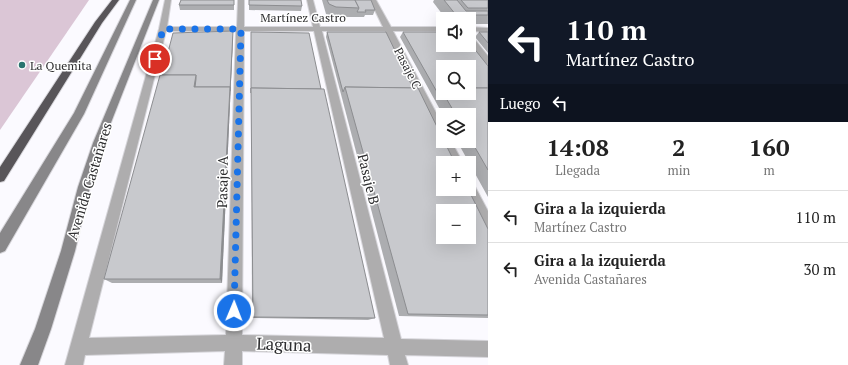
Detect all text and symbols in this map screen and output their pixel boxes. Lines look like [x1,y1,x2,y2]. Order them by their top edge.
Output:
street label: Martínez Castro [260,10,346,25]
text: 110 m [566,11,647,48]
map controls [436,12,476,244]
button: sound [436,12,476,52]
icon: left [500,16,552,68]
pin [138,42,172,76]
street label: Pasaje C [391,45,425,92]
text: Martínez Castro [566,47,694,71]
icon: arrive [144,48,166,70]
place label: La Quemita [30,58,92,73]
marker: La Quemita [17,60,27,70]
button: search [436,60,476,100]
icon: left [549,92,571,114]
text: Luego [500,93,541,113]
button: layers [436,108,476,148]
street label: Avenida Castañares [62,120,116,242]
text: 14:08 [546,131,609,163]
text: 2 [672,131,686,163]
text: 160 [749,131,789,163]
street label: Pasaje B [354,152,384,206]
street label: Pasaje A [212,155,232,208]
button: + [436,156,476,196]
text: Llegada [555,161,600,179]
text: min [667,161,690,179]
text: m [764,161,775,179]
text: Gira a la izquierda [534,198,666,218]
button: − [436,204,476,244]
icon: left [500,206,522,228]
text: 110 m [795,207,836,227]
text: Martínez Castro [534,218,627,236]
text: Gira a la izquierda [534,250,666,270]
icon: left [500,258,522,280]
text: 30 m [803,259,836,279]
text: Avenida Castañares [534,270,647,288]
position arrow [213,290,255,332]
street label: Laguna [256,332,312,356]

